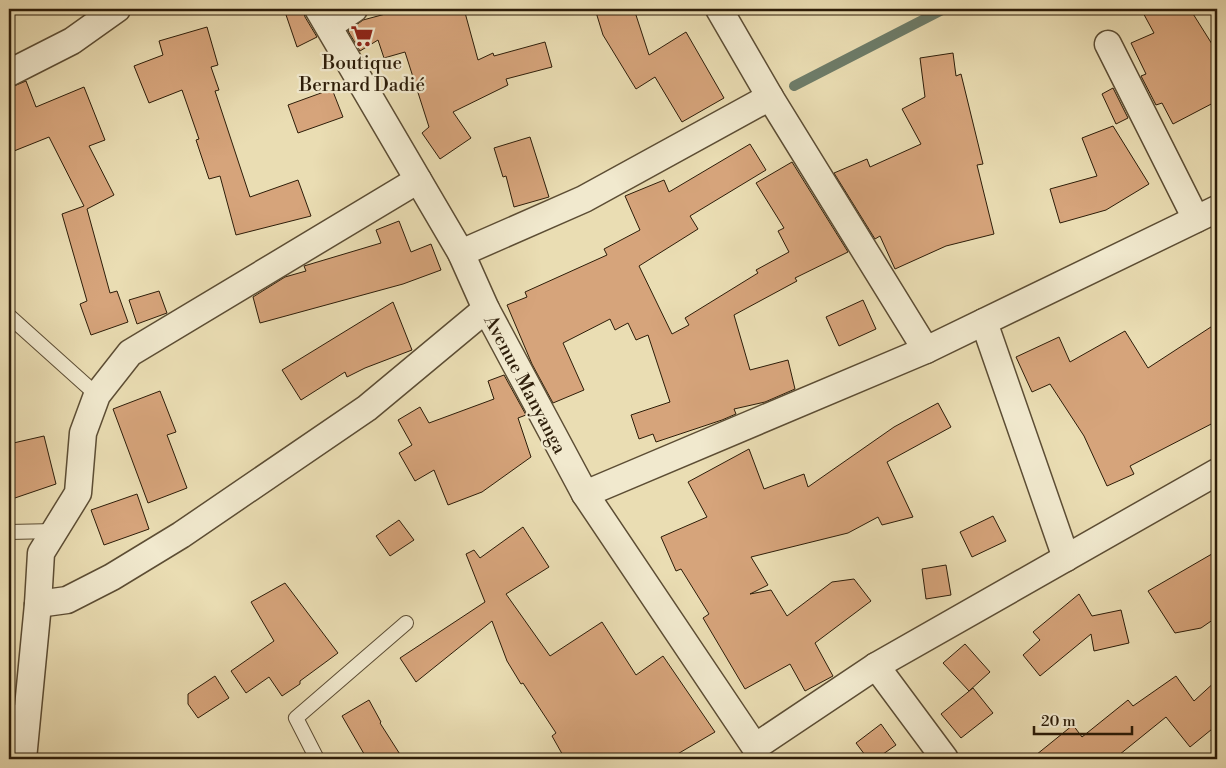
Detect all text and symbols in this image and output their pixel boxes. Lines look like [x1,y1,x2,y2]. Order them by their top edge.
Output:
supermarket icon: Boutique Bernard Dadié [349,23,375,49]
place label: Boutique Bernard Dadié [298,51,425,97]
street label: Avenue Manyanga [478,310,572,458]
scale bar [1034,703,1131,735]
text: 20 m [1041,712,1076,731]

